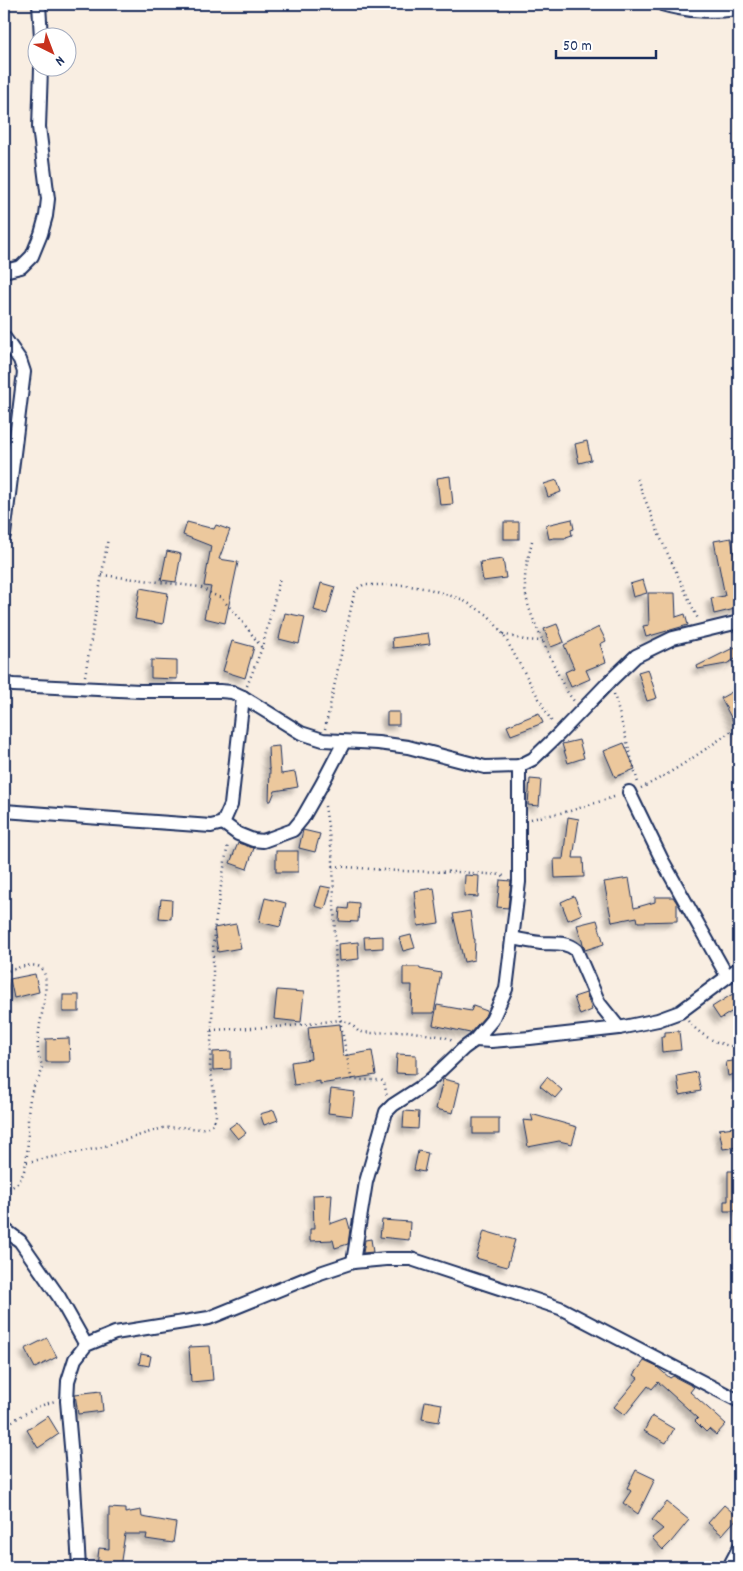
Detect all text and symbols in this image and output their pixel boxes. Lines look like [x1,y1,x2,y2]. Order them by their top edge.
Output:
north arrow [28,28,78,78]
scale bar [556,28,656,60]
text: 50 m [563,36,592,58]
text: N [50,50,69,70]

